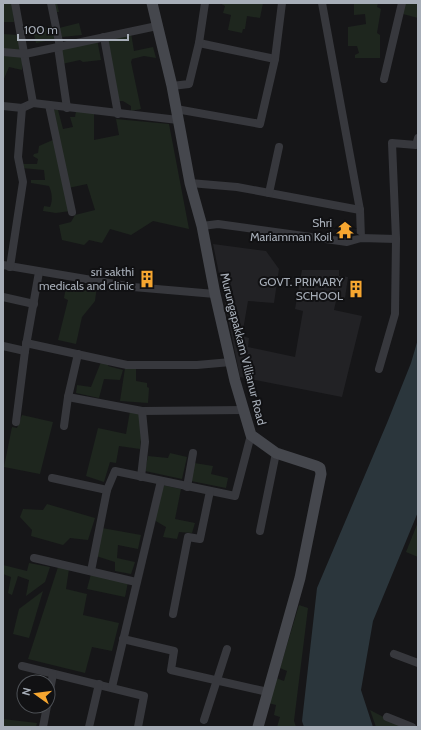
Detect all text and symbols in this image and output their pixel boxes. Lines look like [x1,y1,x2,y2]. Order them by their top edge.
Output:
scale bar [18,16,128,42]
text: 100 m [24,22,58,37]
place label: Shri Mariamman Koil [250,215,332,244]
temple icon: Shri Mariamman Koil [335,220,355,240]
place label: sri sakthi medicals and clinic [39,264,135,293]
building icon: sri sakthi medicals and clinic [137,269,157,289]
street label: Murungapakkam Villianur Road [217,271,270,427]
place label: GOVT. PRIMARY SCHOOL [259,274,343,303]
building icon: GOVT. PRIMARY SCHOOL [346,279,366,299]
north arrow [16,674,56,714]
text: N [19,686,34,697]

